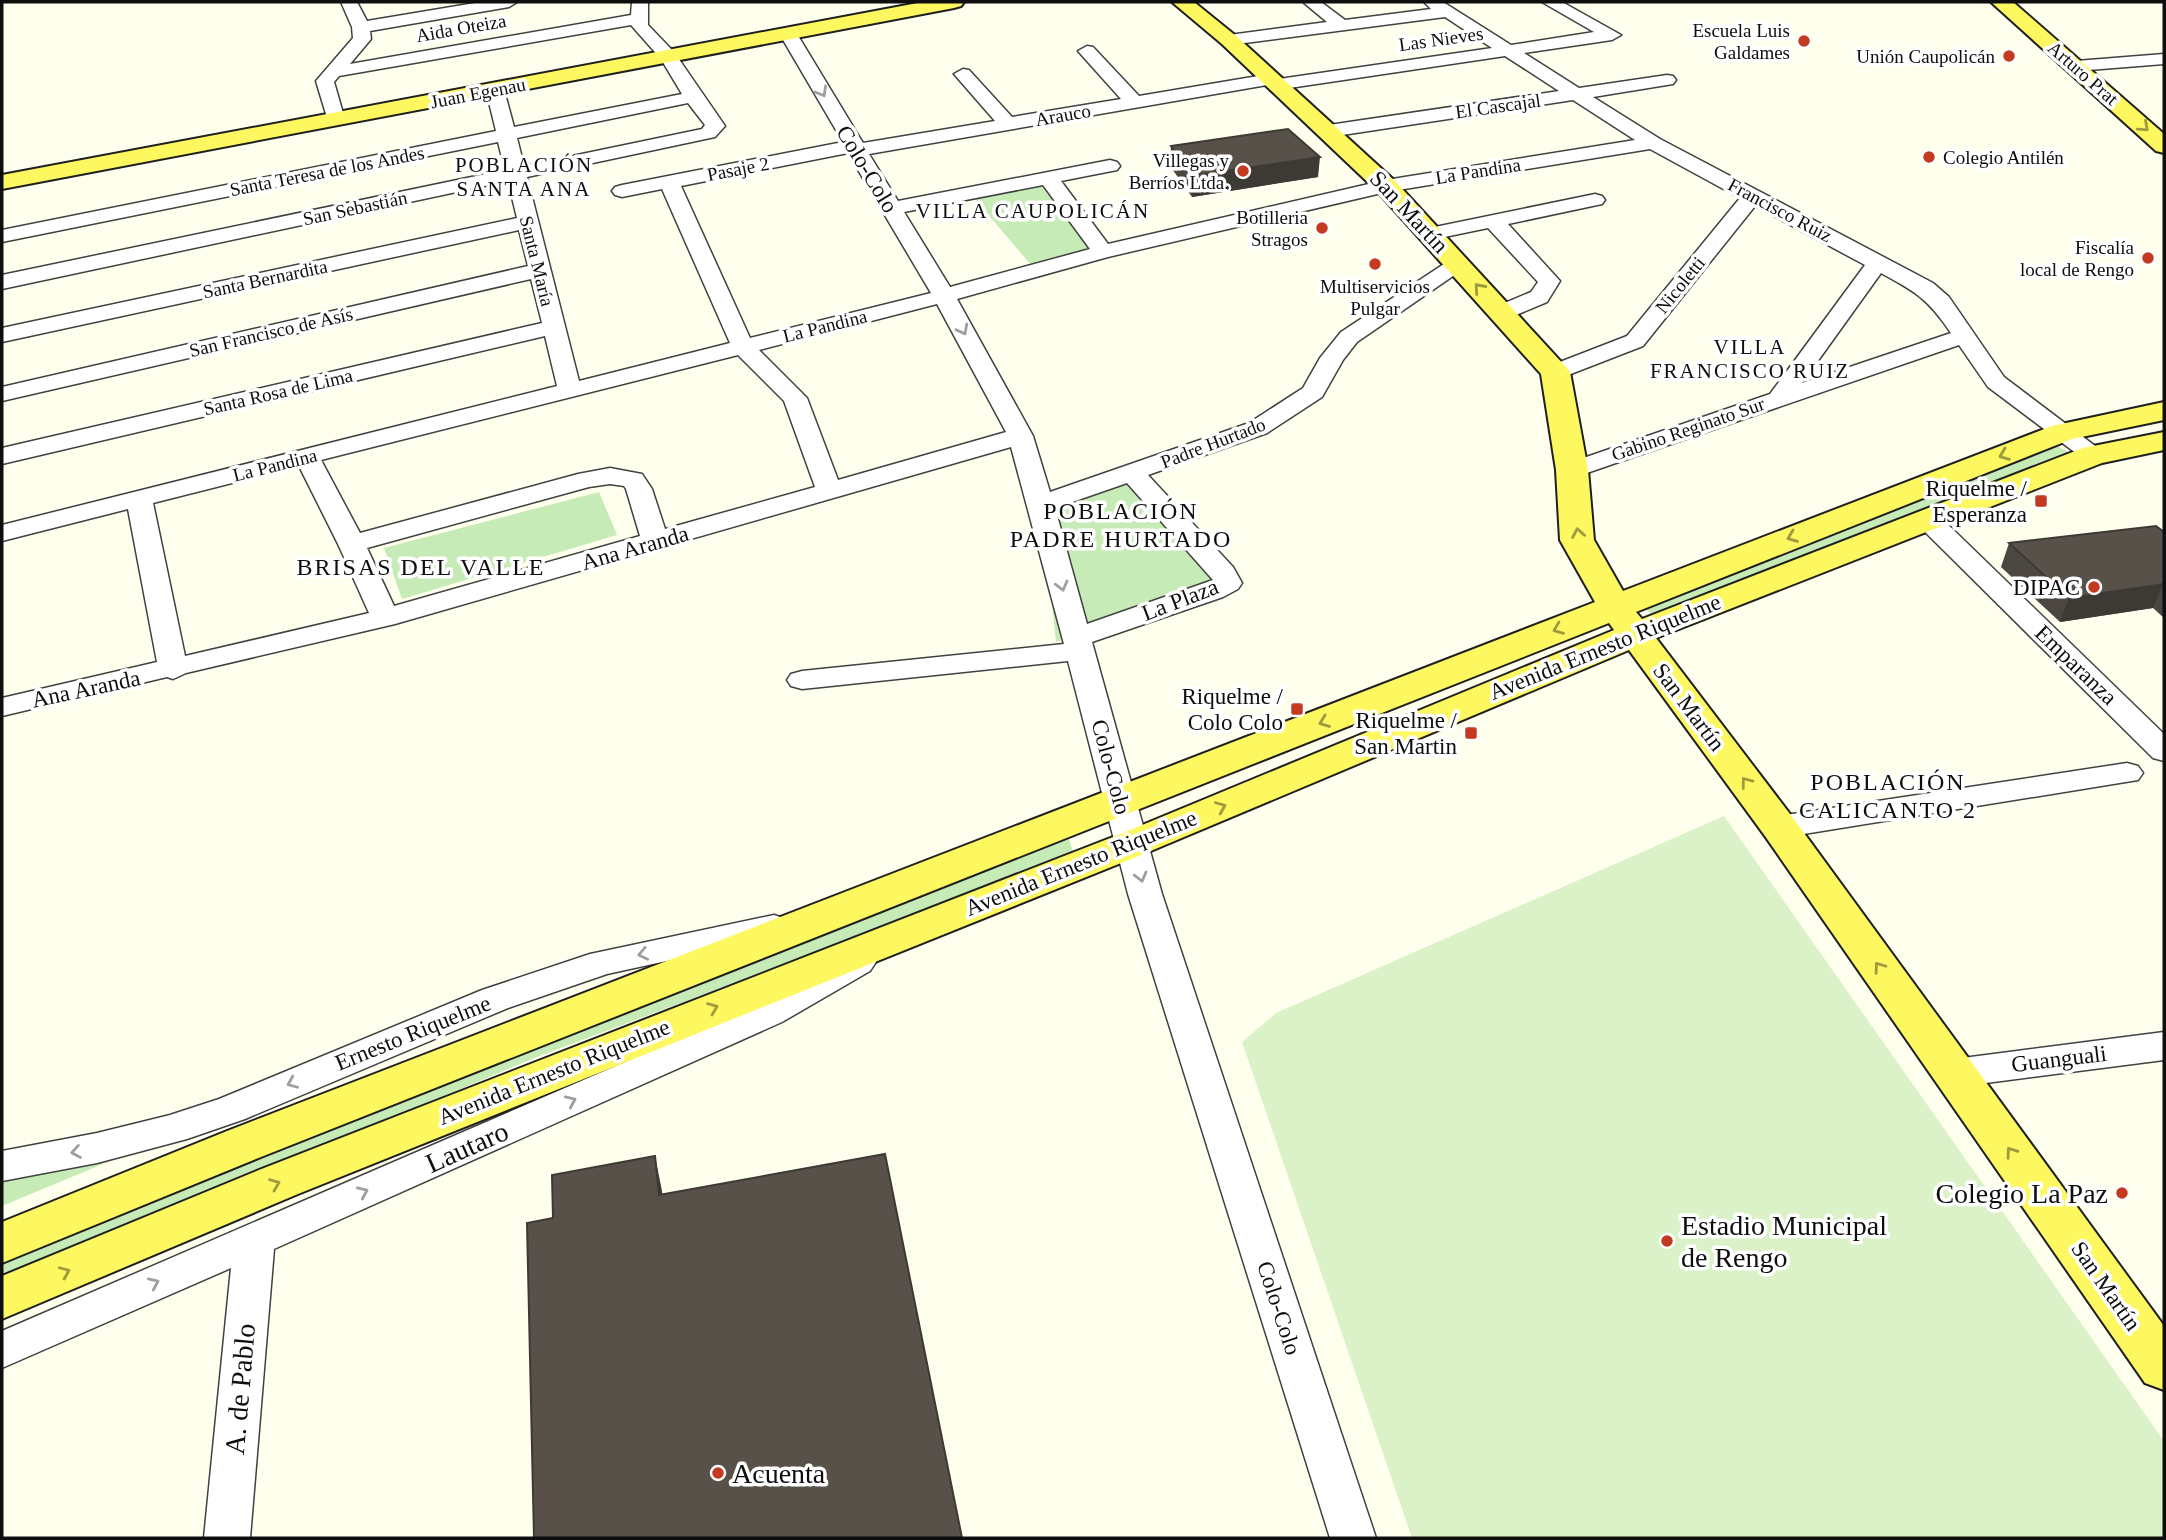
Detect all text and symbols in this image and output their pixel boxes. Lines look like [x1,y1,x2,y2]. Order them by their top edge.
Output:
street label: Aida Oteiza [414,10,508,46]
place label: Escuela Luis Galdames [1692,20,1790,63]
street label: Las Nieves [1397,23,1485,55]
marker: Escuela Luis Galdames [1796,33,1812,49]
street label: Arturo Prat [2044,37,2123,110]
place label: Unión Caupolicán [1856,46,1995,67]
marker: Unión Caupolicán [2001,48,2017,64]
street label: Juan Egenau [429,73,528,113]
one-way arrow [814,84,827,97]
street label: El Cascajal [1454,90,1542,122]
street label: Arauco [1034,100,1092,130]
one-way arrow [2136,119,2149,132]
street label: Colo-Colo [831,121,903,217]
street label: Santa Teresa de los Andes [228,142,426,200]
place label: Colegio Antilén [1943,147,2064,168]
marker: Colegio Antilén [1921,149,1937,165]
place label: Villegas y Berríos Ltda. [1129,150,1229,193]
district label: POBLACIÓN SANTA ANA [455,153,593,201]
street label: Pasaje 2 [705,153,771,185]
street label: La Pandina [1434,154,1523,188]
marker: Villegas y Berríos Ltda. [1235,163,1251,179]
street label: San Martín [1365,166,1454,258]
street label: Francisco Ruiz [1725,174,1835,246]
street label: San Sebastián [301,187,410,229]
district label: VILLA CAUPOLICÁN [916,199,1150,223]
place label: Botilleria Stragos [1236,207,1309,250]
street label: Santa María [516,214,558,309]
marker: Botilleria Stragos [1314,220,1330,236]
place label: Fiscalía local de Rengo [2020,237,2135,280]
marker: Fiscalía local de Rengo [2140,250,2156,266]
street label: Nicoletti [1651,253,1709,317]
street label: Santa Bernardita [201,255,330,302]
marker: Multiservicios Pulgar [1367,256,1383,272]
place label: Multiservicios Pulgar [1320,276,1430,319]
one-way arrow [1475,283,1487,296]
street label: San Francisco de Asís [187,303,355,361]
street label: La Pandina [781,305,870,347]
one-way arrow [954,323,968,335]
district label: VILLA FRANCISCO RUIZ [1650,335,1850,383]
street label: Santa Rosa de Lima [201,364,355,419]
street label: Gabino Reginato Sur [1609,393,1768,465]
street label: Padre Hurtado [1158,413,1268,473]
street label: La Pandina [231,444,320,486]
one-way arrow [1999,447,2011,461]
place label: Riquelme / Esperanza [1925,476,2028,527]
marker: Riquelme / Esperanza [2033,493,2049,509]
district label: POBLACIÓN PADRE HURTADO [1010,498,1232,552]
street label: Ana Aranda [578,521,692,575]
one-way arrow [1571,527,1586,539]
one-way arrow [1787,529,1799,543]
district label: BRISAS DEL VALLE [297,554,545,580]
street label: La Plaza [1138,574,1222,626]
place label: DIPAC [2013,575,2080,600]
marker: DIPAC [2086,579,2102,595]
one-way arrow [1054,580,1068,592]
street label: Avenida Ernesto Riquelme [1486,589,1724,705]
street label: Emparanza [2030,620,2122,710]
one-way arrow [1552,621,1565,635]
street label: San Martín [1648,658,1730,756]
street label: Ana Aranda [29,665,143,713]
place label: Riquelme / Colo Colo [1181,684,1284,735]
marker: Riquelme / Colo Colo [1289,701,1305,717]
place label: Riquelme / San Martin [1354,708,1458,759]
one-way arrow [1318,714,1330,728]
street label: Colo-Colo [1086,717,1136,817]
marker: Riquelme / San Martin [1463,725,1479,741]
district label: POBLACIÓN CALICANTO 2 [1799,769,1977,823]
one-way arrow [1741,778,1754,790]
one-way arrow [1214,801,1226,815]
street label: Avenida Ernesto Riquelme [962,805,1200,921]
one-way arrow [1132,871,1147,883]
one-way arrow [637,946,649,961]
one-way arrow [1875,962,1887,975]
street label: Ernesto Riquelme [332,990,494,1076]
one-way arrow [707,1003,719,1017]
street label: Avenida Ernesto Riquelme [435,1014,673,1130]
street label: Guanguali [2010,1041,2108,1077]
one-way arrow [287,1075,300,1089]
one-way arrow [564,1096,576,1110]
street label: Lautaro [421,1115,513,1179]
one-way arrow [70,1144,82,1159]
one-way arrow [2007,1147,2019,1160]
place label: Colegio La Paz [1935,1178,2108,1209]
one-way arrow [268,1179,280,1193]
marker: Colegio La Paz [2114,1185,2130,1201]
one-way arrow [355,1186,368,1200]
place label: Estadio Municipal de Rengo [1681,1210,1887,1273]
marker: Estadio Municipal de Rengo [1659,1233,1675,1249]
street label: San Martín [2066,1237,2146,1336]
street label: Colo-Colo [1252,1258,1306,1358]
one-way arrow [58,1266,70,1280]
one-way arrow [147,1277,159,1291]
street label: A. de Pablo [219,1322,261,1456]
place label: Acuenta [732,1458,826,1489]
marker: Acuenta [710,1465,726,1481]

